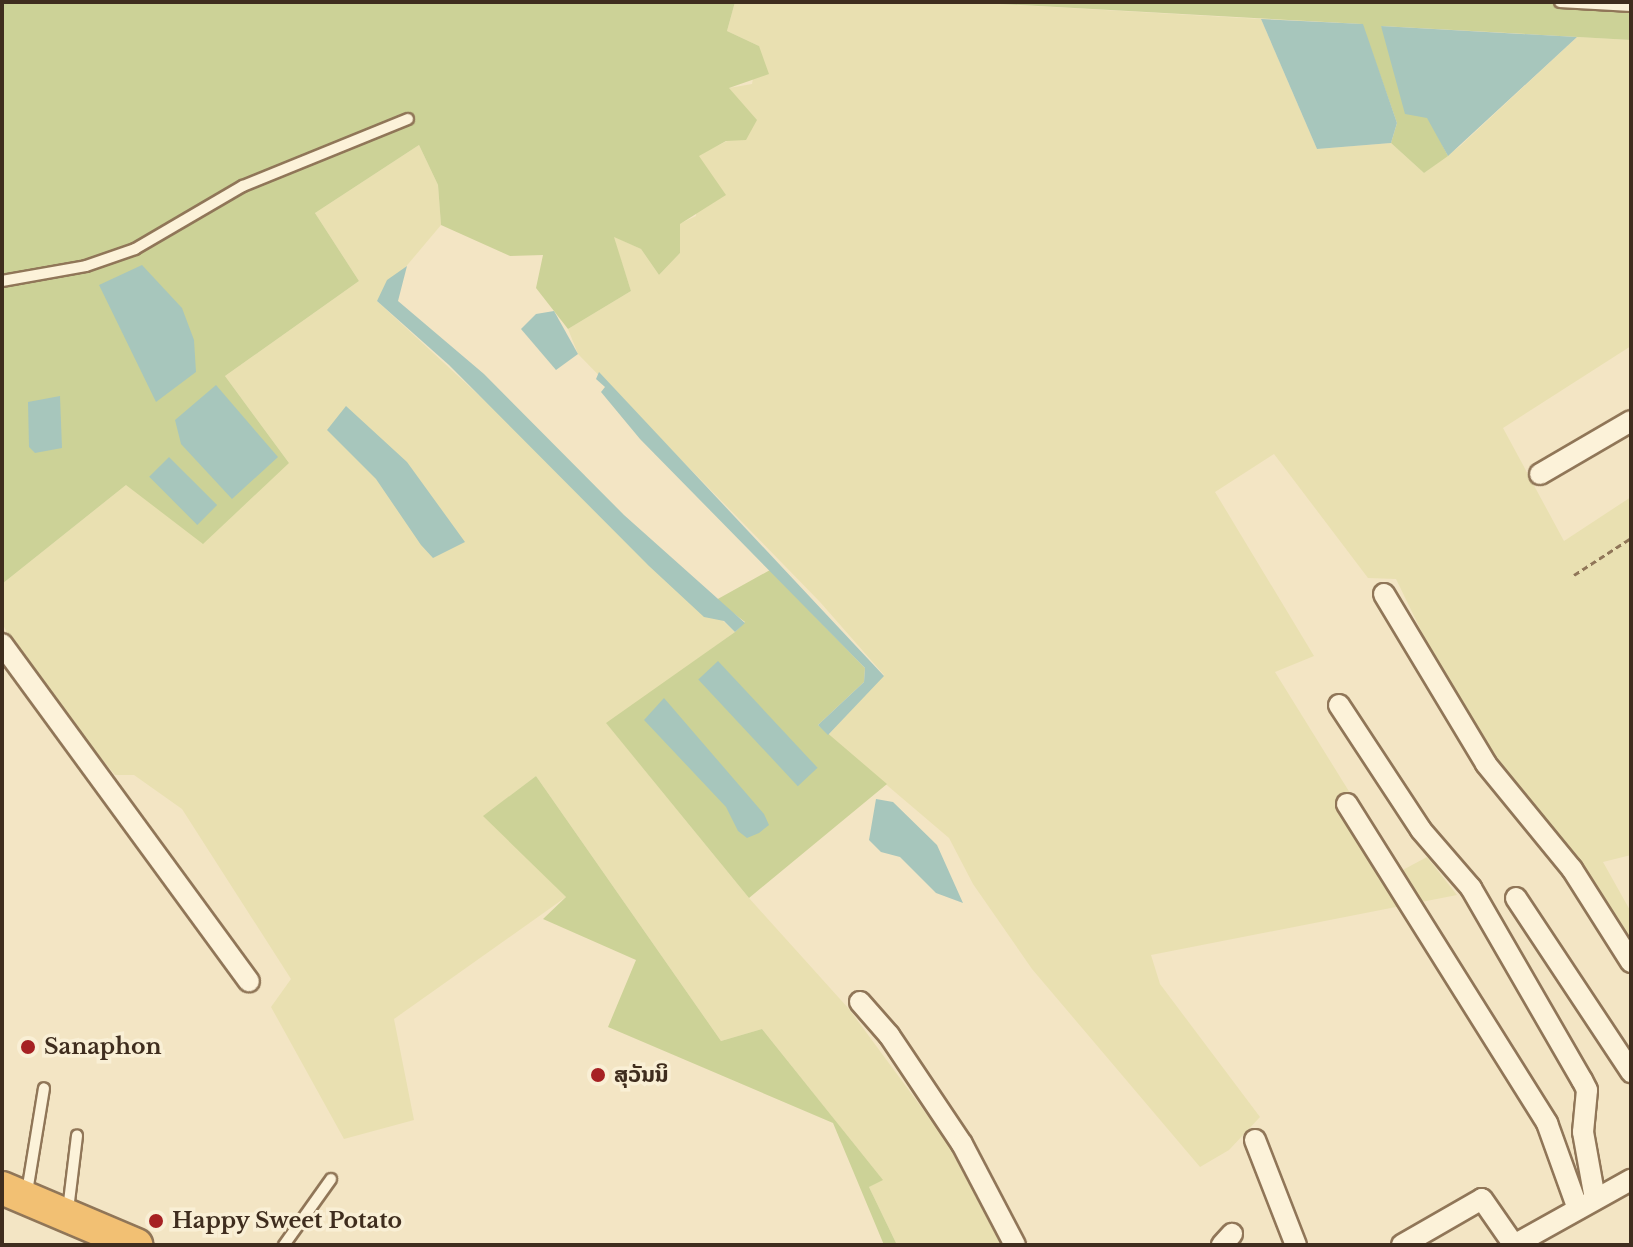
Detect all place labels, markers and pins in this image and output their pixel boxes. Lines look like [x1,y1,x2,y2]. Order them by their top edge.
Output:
place label: Sanaphon [44,1034,161,1060]
marker: Sanaphon [19,1038,37,1056]
place label: ສຸວັນນິ [614,1062,668,1088]
marker: ສຸວັນນິ [589,1066,607,1084]
place label: Happy Sweet Potato [172,1208,403,1234]
marker: Happy Sweet Potato [147,1212,165,1230]

